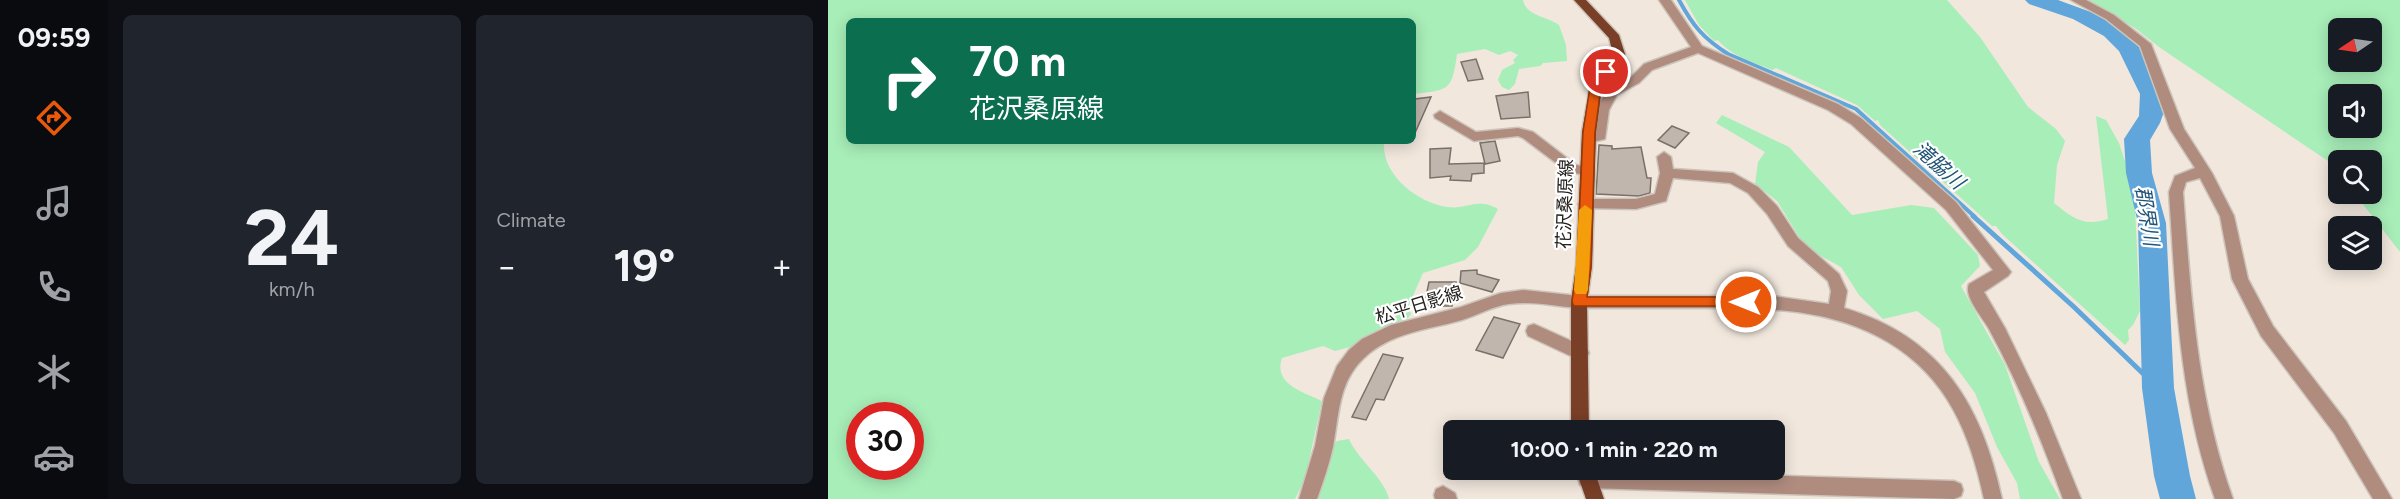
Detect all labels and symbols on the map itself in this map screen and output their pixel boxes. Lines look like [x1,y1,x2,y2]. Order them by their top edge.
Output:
north arrow [2328,18,2382,72]
pin [1580,46,1631,97]
water label: 滝脇川 [1909,136,1971,195]
street label: 花沢桑原線 [1552,159,1578,249]
water label: 郡界川 [2130,184,2164,249]
position arrow [1714,270,1778,334]
street label: 松平日影線 [1373,281,1465,329]
speed limit sign: 30 [846,402,924,480]

